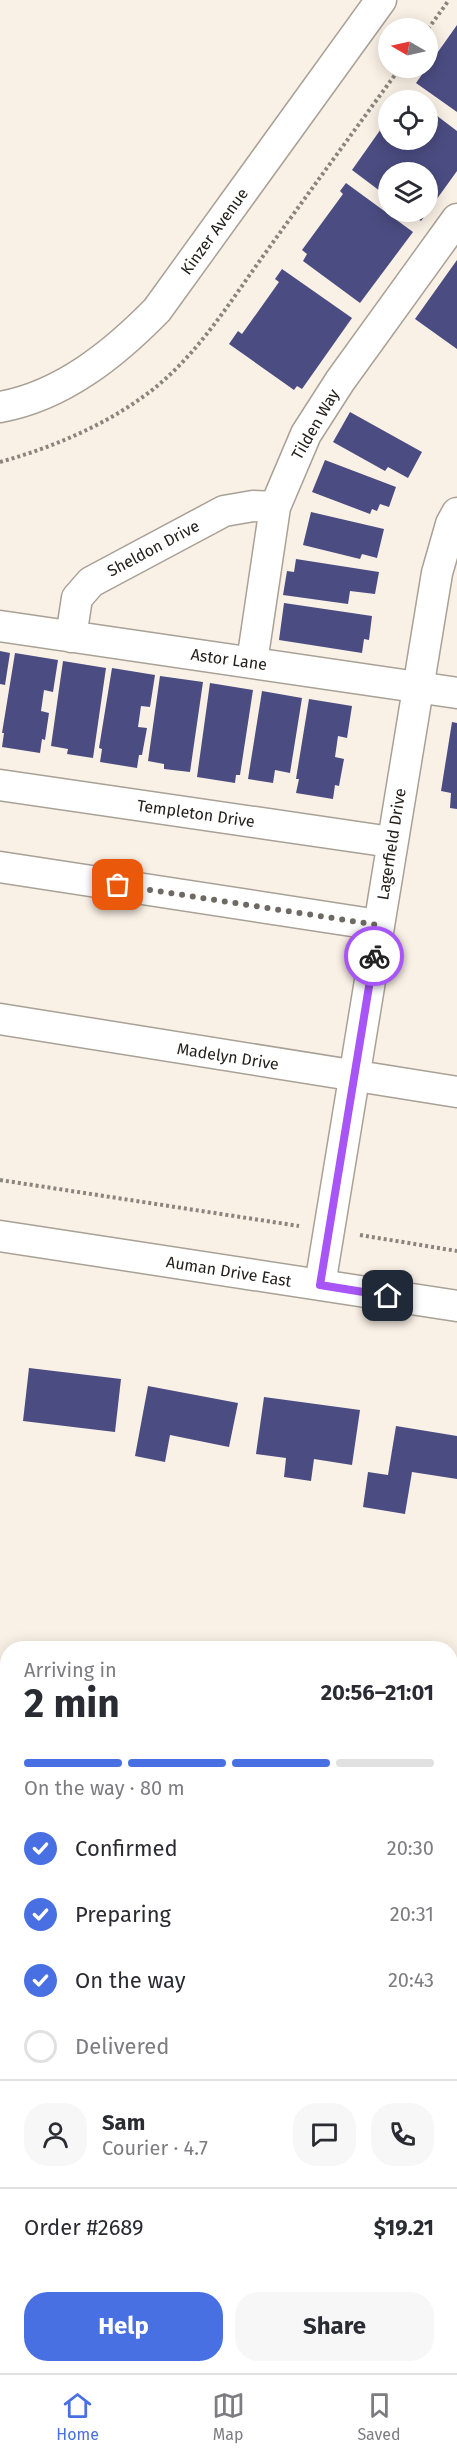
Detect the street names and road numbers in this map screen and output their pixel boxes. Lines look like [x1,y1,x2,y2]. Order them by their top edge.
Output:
street label: Kinzer Avenue [177,184,252,278]
street label: Tilden Way [288,385,343,463]
street label: Sheldon Drive [104,516,202,581]
street label: Astor Lane [190,645,268,674]
street label: Lagerfield Drive [373,787,410,901]
street label: Templeton Drive [136,796,256,831]
street label: Madelyn Drive [176,1039,280,1074]
street label: Auman Drive East [165,1252,293,1291]

